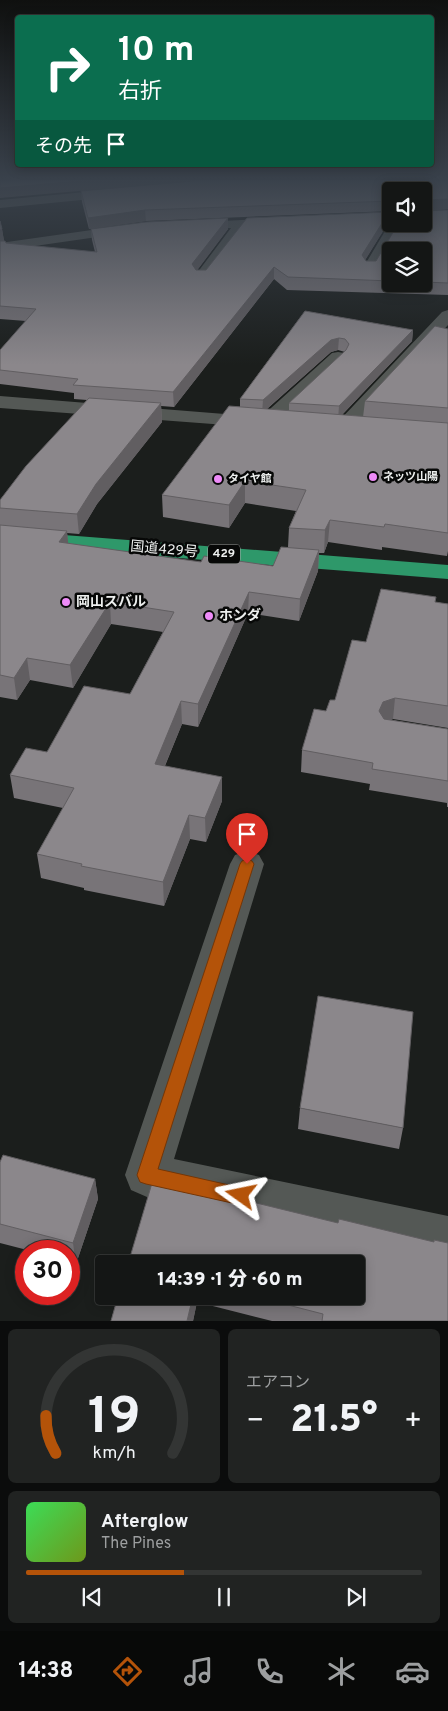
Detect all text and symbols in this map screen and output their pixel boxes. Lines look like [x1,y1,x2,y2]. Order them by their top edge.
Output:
text: 10 m [118,29,194,73]
icon: right [35,35,100,100]
text: 右折 [118,79,162,106]
icon: arrive [102,130,130,158]
text: その先 [35,135,92,159]
map controls [382,182,432,292]
button: sound [382,182,432,232]
button: layers [382,242,432,292]
place label: ネッツ山陽 [383,470,438,484]
marker: ネッツ山陽 [367,471,379,483]
place label: タイヤ館 [228,472,272,486]
marker: タイヤ館 [212,473,224,485]
street label: 国道429号 [130,539,198,561]
road number: 429 [208,544,240,564]
place label: 岡山スバル [76,594,146,611]
marker: 岡山スバル [60,596,72,608]
place label: ホンダ [219,607,261,625]
marker: ホンダ [203,610,215,622]
pin [226,813,268,864]
icon: arrive [233,820,261,848]
position arrow [214,1168,266,1220]
speed limit sign: 30 [15,1240,80,1305]
text: 14:39 · 1 分 · 60 m [157,1268,303,1292]
text: エアコン [246,1373,310,1393]
text: 19 [88,1386,140,1452]
text: 21.5° [290,1397,378,1446]
text: − [246,1404,264,1440]
text: + [404,1404,422,1440]
text: km/h [92,1442,136,1465]
text: Afterglow [101,1510,189,1534]
text: The Pines [101,1534,171,1554]
icon: previous [78,1583,106,1611]
icon: pause [210,1583,238,1611]
icon: next [342,1583,370,1611]
icon: directions [110,1654,145,1689]
icon: music [181,1654,216,1689]
icon: phone [252,1654,287,1689]
icon: climate [324,1654,359,1689]
icon: car [395,1654,430,1689]
text: 14:38 [18,1658,73,1685]

